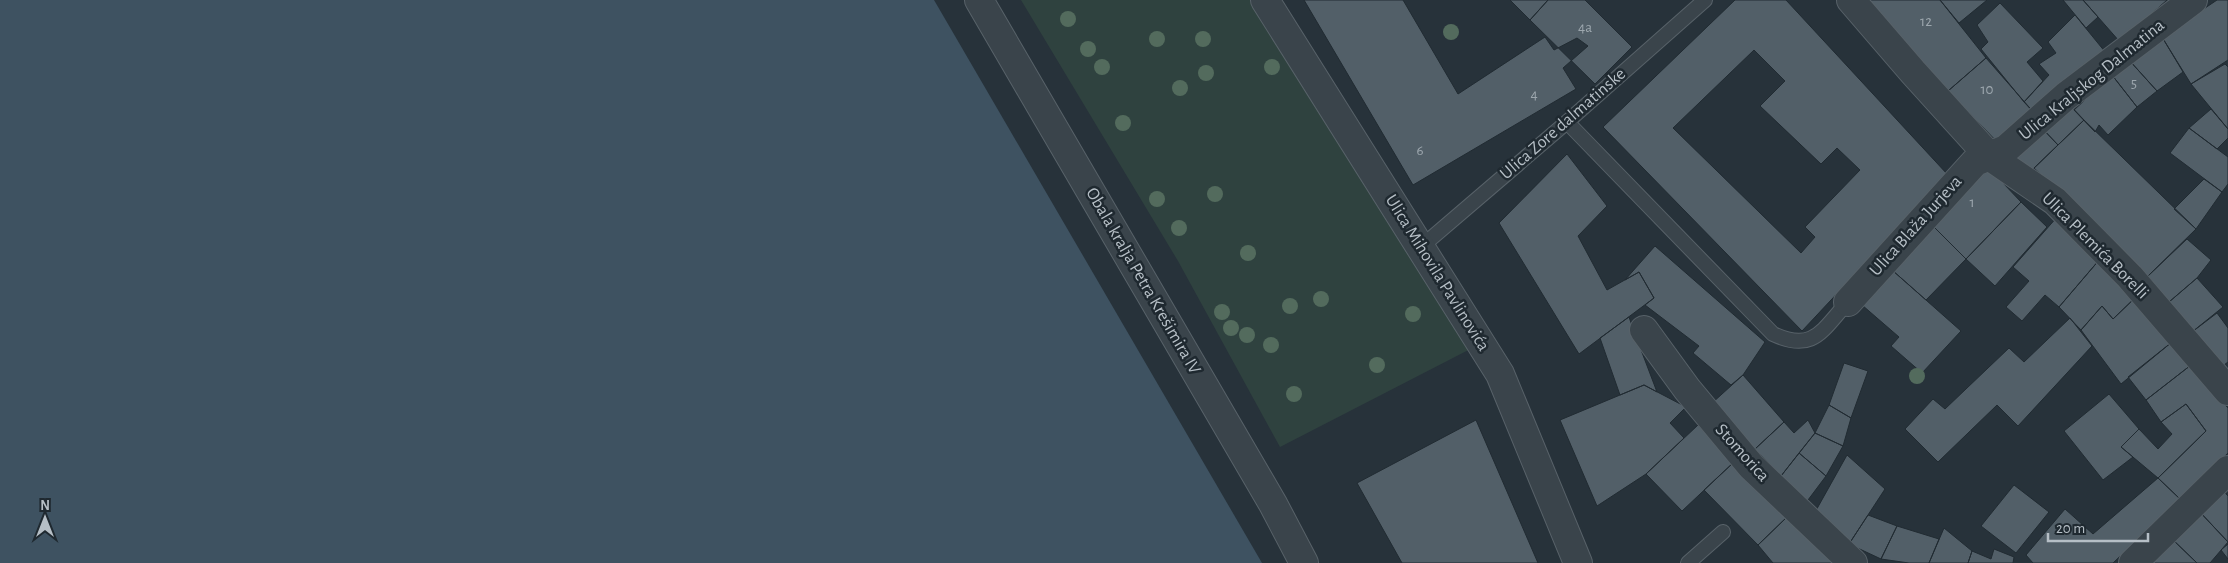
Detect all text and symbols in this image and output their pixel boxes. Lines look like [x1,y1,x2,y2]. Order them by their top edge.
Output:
house number: 12 [1920,14,1932,29]
street label: Ulica Kraljskog Dalmatina [2016,16,2168,144]
house number: 4a [1578,20,1592,35]
street label: Ulica Zore dalmatinske [1497,65,1629,183]
house number: 5 [2131,76,2137,91]
house number: 10 [1980,82,1994,97]
house number: 4 [1530,87,1538,102]
house number: 6 [1416,143,1424,158]
street label: Ulica Blaža Jurjeva [1866,172,1966,280]
street label: Obala kralja Petra Krešimira IV [1082,185,1204,378]
street label: Ulica Plemića Borelli [2038,189,2152,303]
street label: Ulica Mihovila Pavlinovića [1382,192,1492,354]
house number: 1 [1969,195,1975,210]
street label: Stomorica [1712,421,1772,485]
north arrow [20,493,70,543]
text: N [40,499,50,513]
scale bar [2048,510,2148,542]
text: 20 m [2056,521,2085,536]

